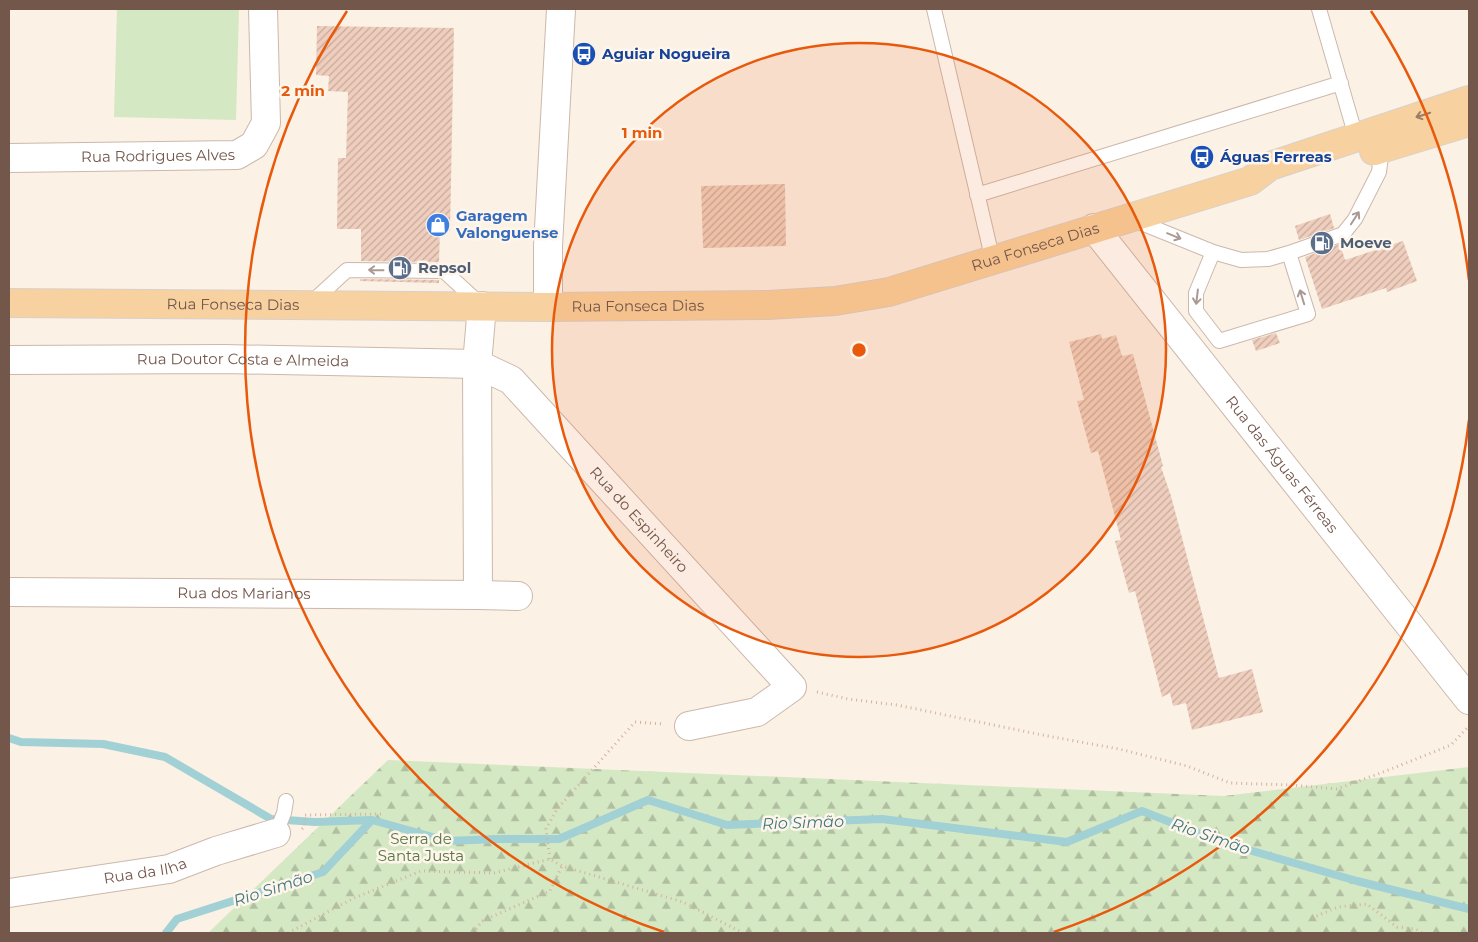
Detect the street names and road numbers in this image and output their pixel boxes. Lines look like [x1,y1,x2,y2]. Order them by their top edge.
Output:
street label: Rua Rodrigues Alves [81,145,235,166]
street label: Rua Fonseca Dias [969,218,1101,275]
street label: Rua Fonseca Dias [167,294,299,314]
street label: Rua Fonseca Dias [571,296,704,316]
street label: Rua Doutor Costa e Almeida [137,349,349,370]
street label: Rua das Águas Férreas [1222,392,1343,537]
street label: Rua do Espinheiro [586,462,693,576]
street label: Rua dos Marianos [177,583,311,603]
street label: Rua da Ilha [102,853,189,888]

